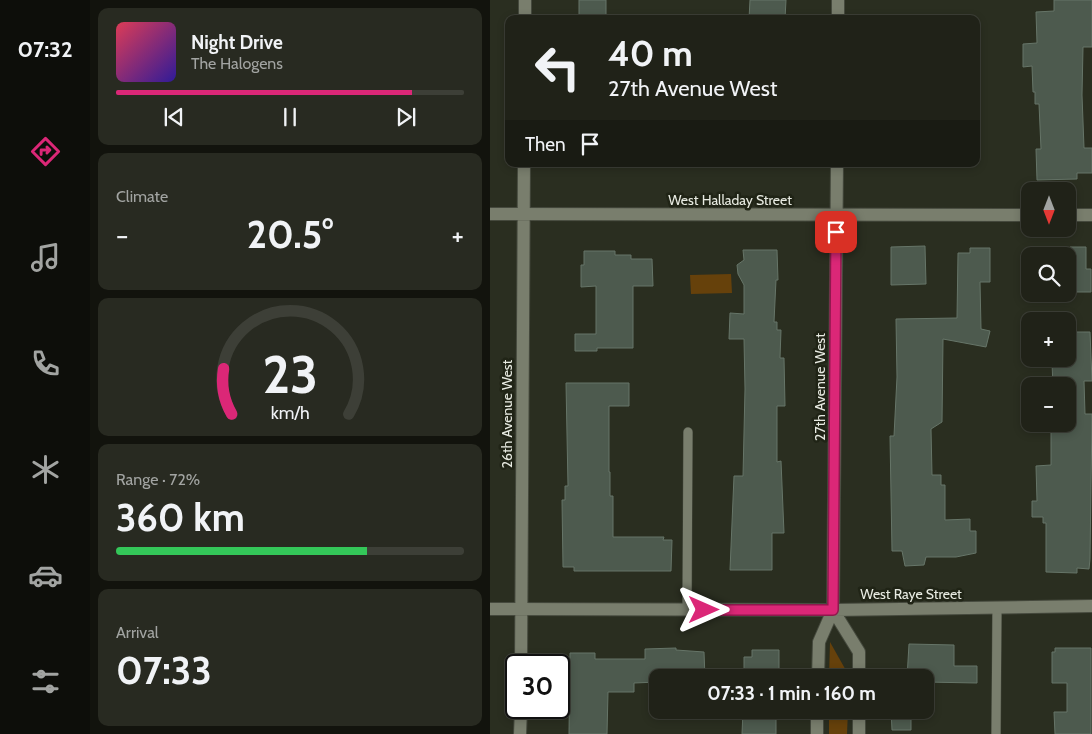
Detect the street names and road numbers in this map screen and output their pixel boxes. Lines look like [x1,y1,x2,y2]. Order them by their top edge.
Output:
street label: West Halladay Street [668,191,792,209]
street label: 27th Avenue West [811,333,829,441]
street label: 26th Avenue West [498,359,516,468]
street label: West Raye Street [860,585,962,603]

